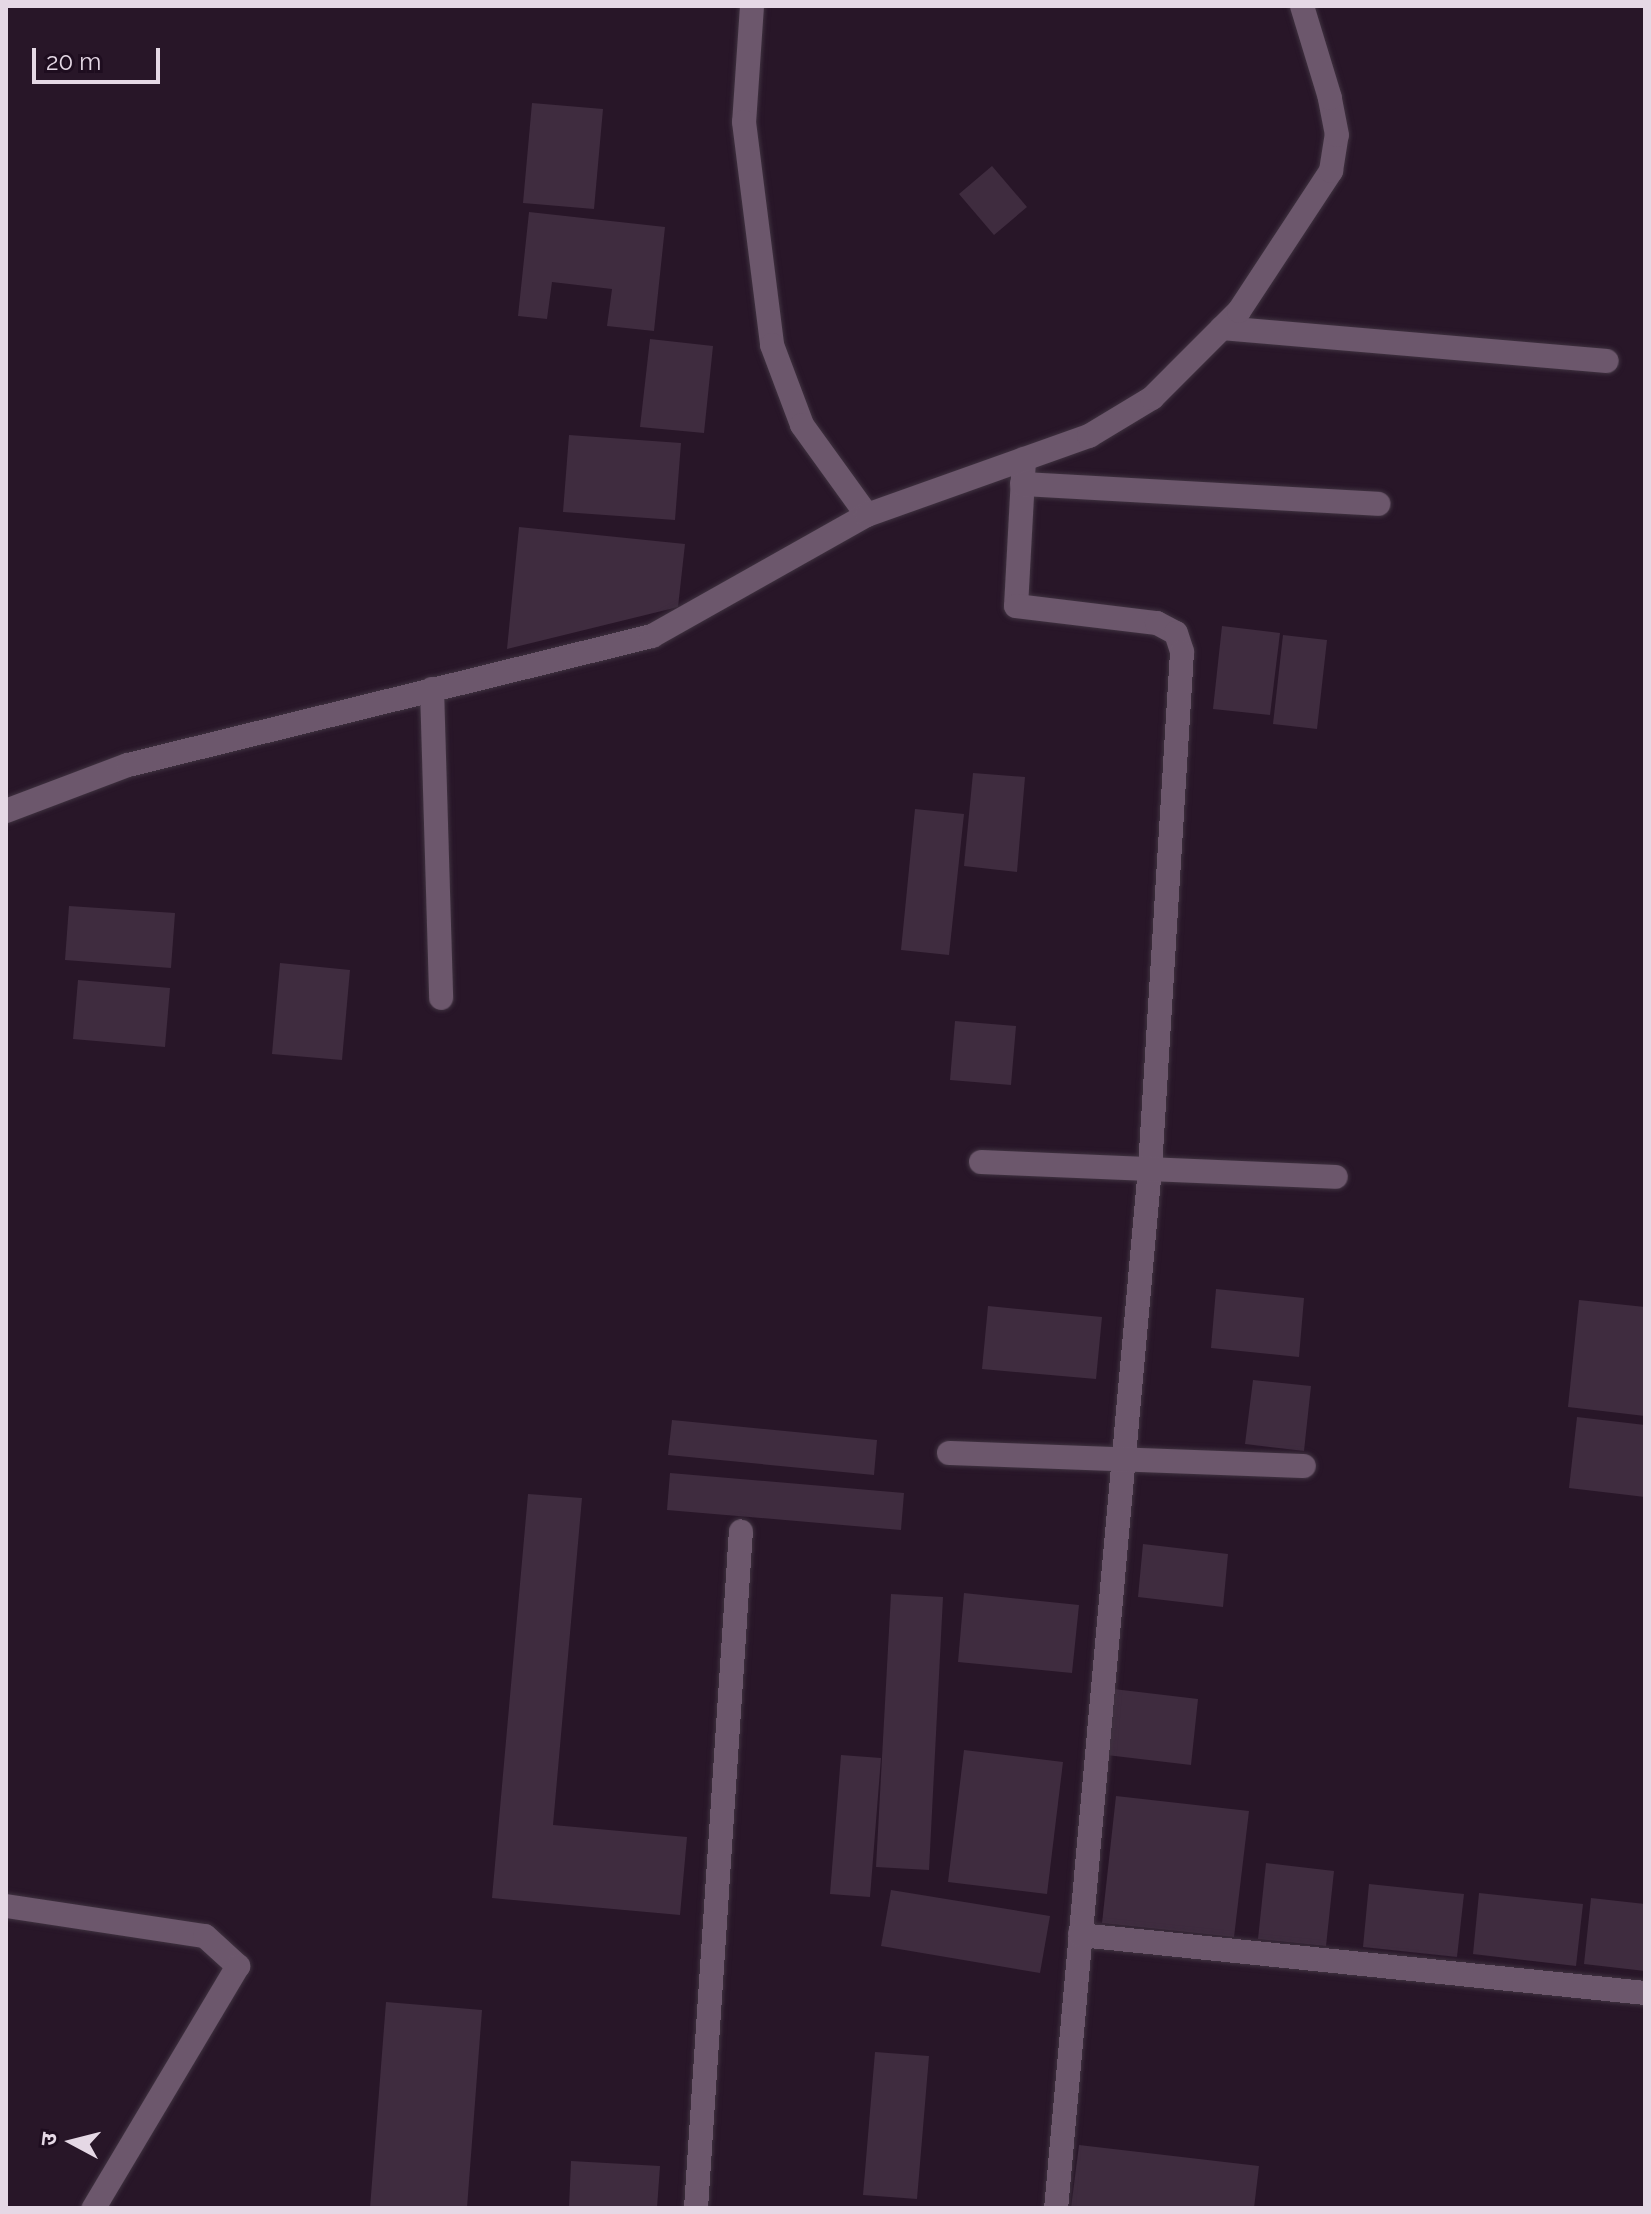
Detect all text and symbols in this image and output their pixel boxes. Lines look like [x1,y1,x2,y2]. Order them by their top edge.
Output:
scale bar [36,32,164,82]
text: 20 m [46,47,101,76]
north arrow [32,2102,112,2182]
text: उ [34,2131,62,2147]

